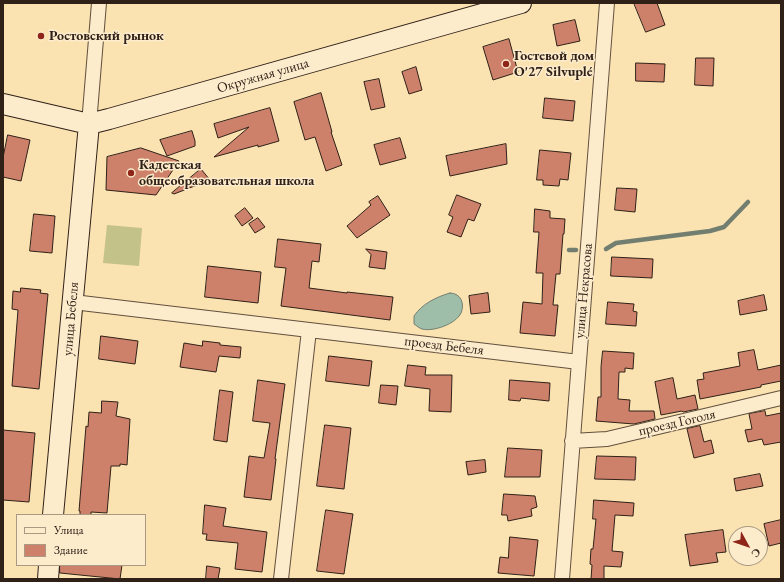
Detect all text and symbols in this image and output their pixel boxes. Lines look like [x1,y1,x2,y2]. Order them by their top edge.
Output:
place label: Ростовский рынок [49,28,164,44]
marker: Ростовский рынок [36,31,46,41]
place label: Гостевой дом O'27 Silvuplé [514,48,594,80]
street label: Окружная улица [215,55,311,97]
marker: Гостевой дом O'27 Silvuplé [501,59,511,69]
place label: Кадетская общеобразовательная школа [139,157,314,190]
marker: Кадетская общеобразовательная школа [126,168,136,178]
street label: улица Некрасова [571,243,597,339]
street label: улица Бебеля [59,281,83,357]
street label: проезд Бебеля [403,333,485,359]
street label: проезд Гоголя [637,406,717,440]
legend [16,514,146,566]
text: Улица [54,522,84,538]
north arrow [728,526,768,566]
text: Здание [54,542,88,558]
text: С [749,546,764,561]

